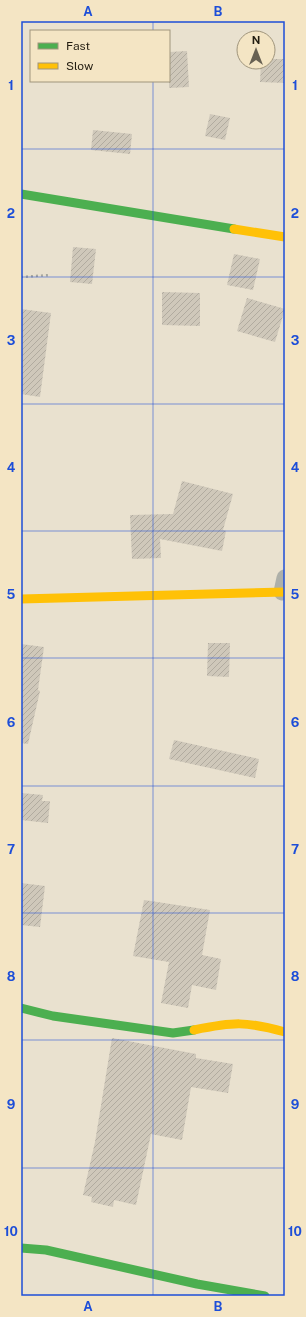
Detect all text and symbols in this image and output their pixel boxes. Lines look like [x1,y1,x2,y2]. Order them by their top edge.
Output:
text: A [83,4,93,19]
text: B [214,4,223,19]
legend [30,30,170,82]
north arrow [236,30,276,70]
text: N [252,34,260,46]
text: Fast [66,39,91,53]
text: Slow [66,59,94,73]
text: 1 [8,78,14,93]
text: 1 [292,78,298,93]
text: 2 [7,206,15,221]
text: 2 [291,206,299,221]
text: 3 [7,333,16,348]
text: 3 [291,333,300,348]
text: 4 [7,460,16,475]
text: 4 [291,460,300,475]
text: 5 [7,587,16,602]
text: 5 [291,587,300,602]
text: 6 [7,715,16,730]
text: 6 [291,715,300,730]
text: 7 [7,842,15,857]
text: 7 [291,842,299,857]
text: 8 [7,969,16,984]
text: 8 [291,969,300,984]
text: 9 [7,1097,15,1112]
text: 9 [291,1097,299,1112]
text: 10 [4,1224,18,1239]
text: 10 [288,1224,302,1239]
text: A [83,1299,93,1314]
text: B [214,1299,223,1314]

